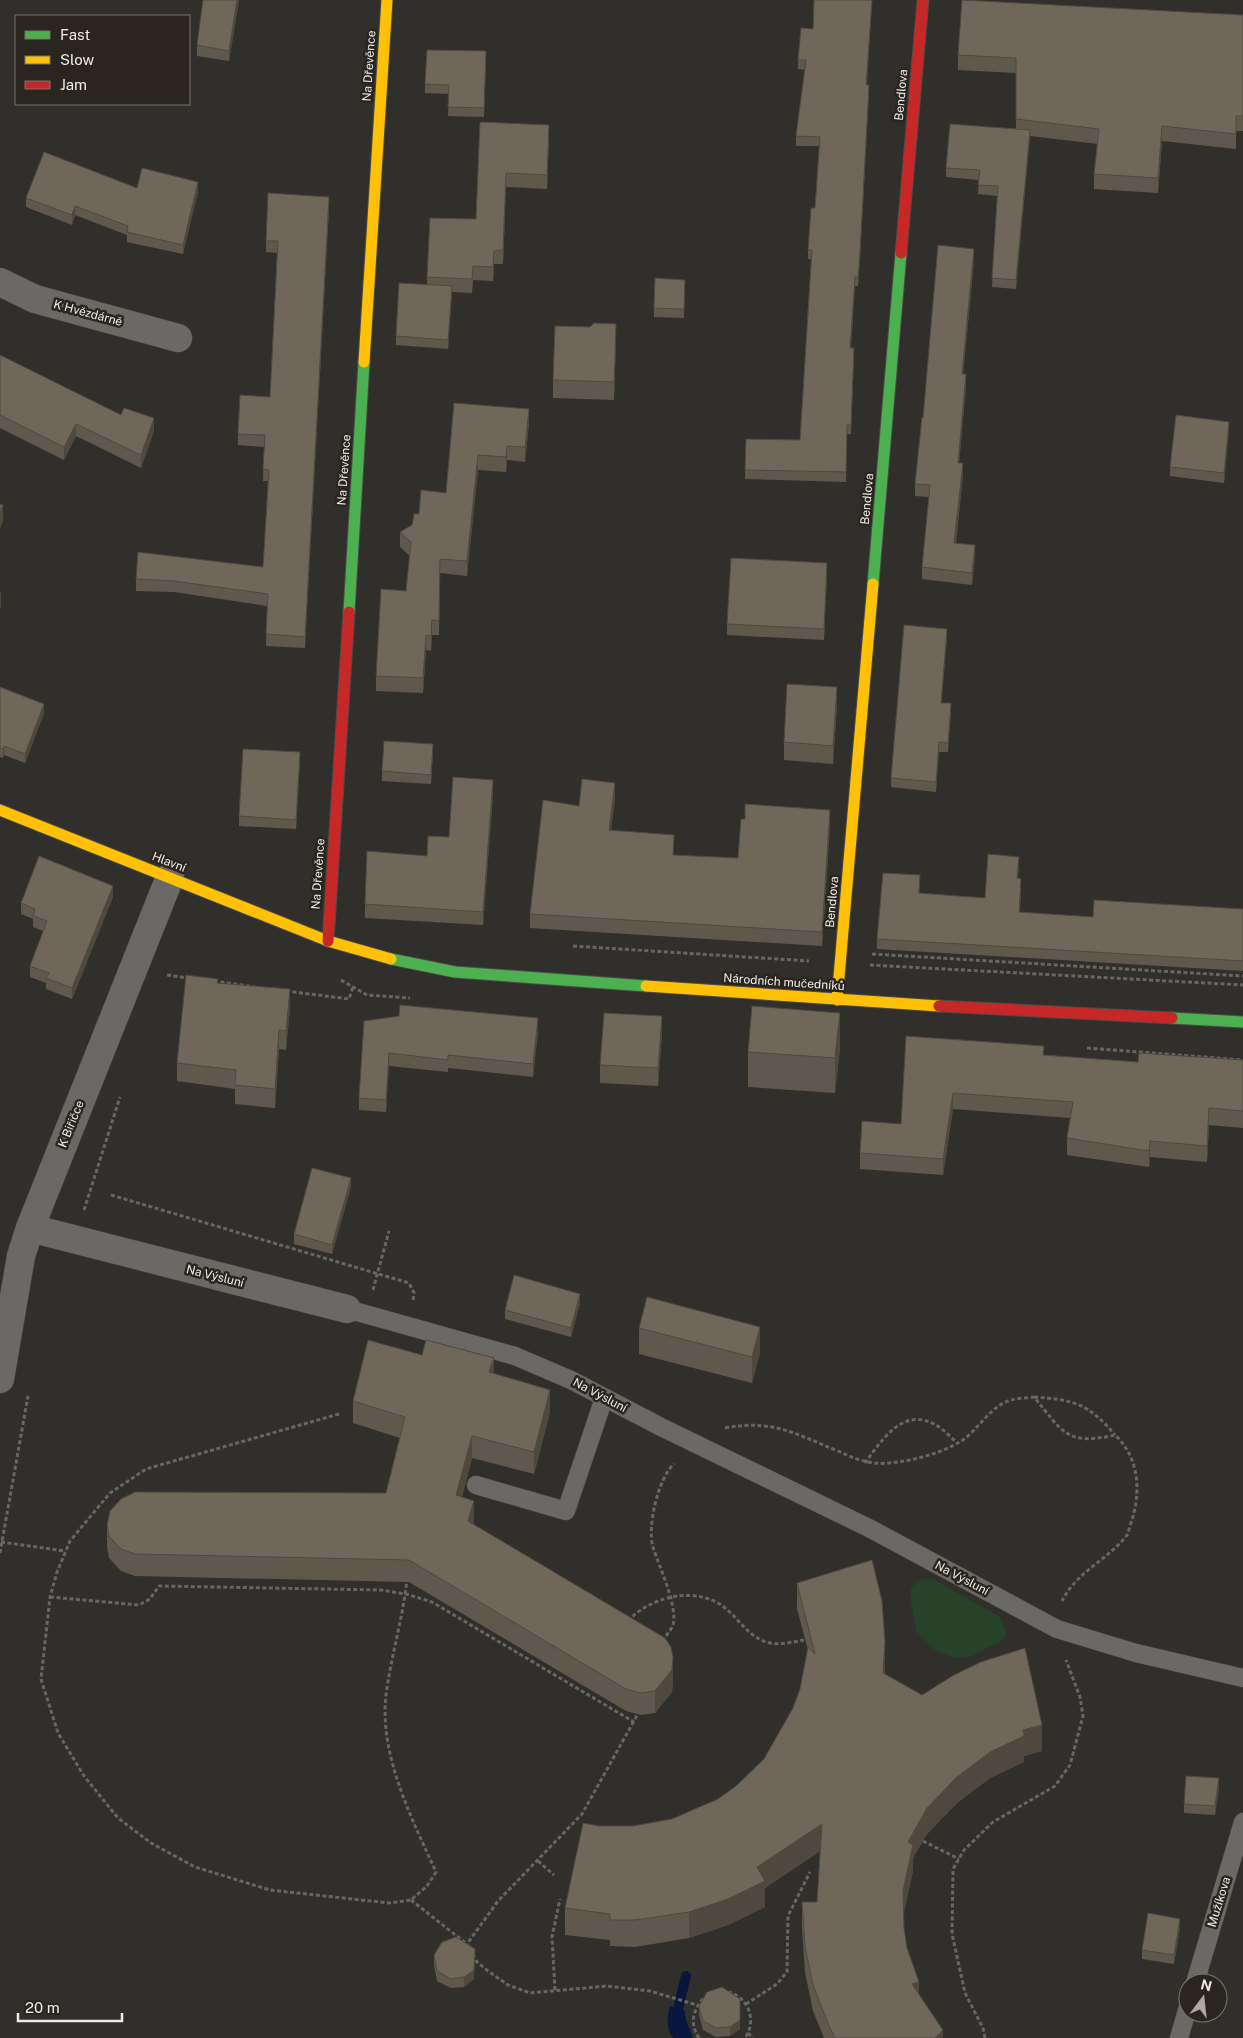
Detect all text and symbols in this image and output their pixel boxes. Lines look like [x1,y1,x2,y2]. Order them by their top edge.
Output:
legend [15,15,190,105]
text: Fast [60,26,90,43]
street label: Na Dřevěnce [360,30,378,102]
text: Slow [60,51,95,68]
street label: Bendlova [892,69,910,121]
text: Jam [60,76,87,93]
street label: K Hvězdárně [52,297,124,329]
street label: Na Dřevěnce [335,434,353,506]
street label: Bendlova [858,473,876,525]
street label: Na Dřevěnce [309,838,327,910]
street label: Hlavní [150,849,189,875]
street label: Bendlova [823,876,841,928]
street label: Národních mučedníků [723,971,845,993]
street label: K Biřičce [55,1098,87,1150]
street label: Na Výsluní [185,1262,246,1290]
street label: Na Výsluní [571,1375,630,1416]
street label: Na Výsluní [933,1558,992,1599]
street label: Mužíkova [1205,1875,1233,1929]
north arrow [1178,1973,1228,2023]
text: N [1199,1976,1214,1995]
scale bar [18,1990,121,2022]
text: 20 m [25,1999,60,2016]

